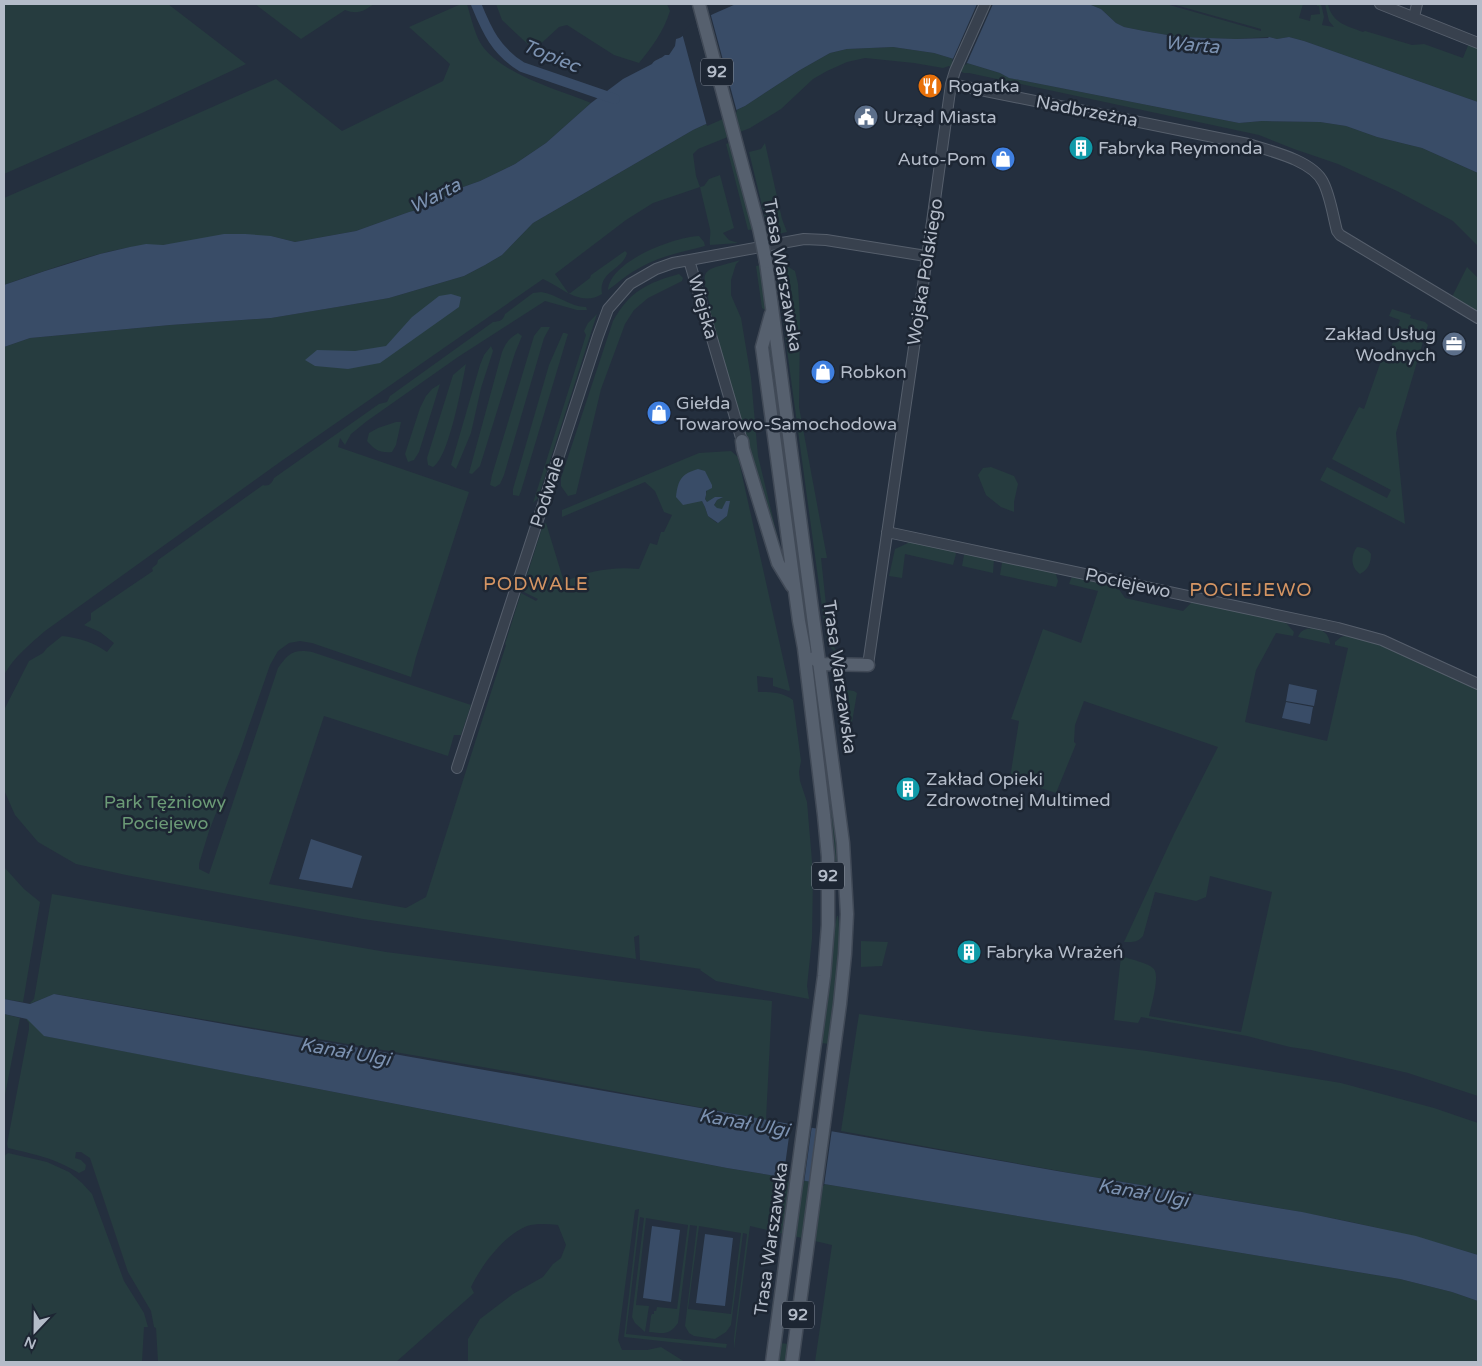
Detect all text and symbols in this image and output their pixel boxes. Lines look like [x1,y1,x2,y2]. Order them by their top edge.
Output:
water label: Warta [1164,32,1221,58]
water label: Topiec [519,35,584,78]
road number: 92 [701,58,733,86]
restaurant icon: Rogatka [917,73,943,99]
place label: Rogatka [948,75,1020,97]
street label: Nadbrzeżna [1034,90,1140,132]
public building icon: Urząd Miasta [853,104,879,130]
place label: Urząd Miasta [884,106,997,128]
building icon: Fabryka Reymonda [1068,135,1094,161]
place label: Fabryka Reymonda [1098,137,1263,159]
shop icon: Auto-Pom [990,146,1016,172]
place label: Auto-Pom [898,148,986,170]
water label: Warta [406,173,465,218]
street label: Trasa Warszawska [759,197,807,353]
street label: Wojska Polskiego [903,197,948,347]
street label: Wiejska [683,272,723,342]
place label: Zakład Usług Wodnych [1325,323,1436,366]
office icon: Zakład Usług Wodnych [1441,331,1467,357]
shop icon: Robkon [810,359,836,385]
place label: Robkon [840,361,907,383]
place label: Giełda Towarowo-Samochodowa [676,392,897,435]
shop icon: Giełda Towarowo-Samochodowa [646,400,672,426]
street label: Podwale [525,454,569,530]
street label: Pociejewo [1083,563,1173,603]
district label: PODWALE [483,573,589,595]
district label: POCIEJEWO [1189,579,1313,601]
street label: Trasa Warszawska [818,599,862,755]
place label: Zakład Opieki Zdrowotnej Multimed [926,768,1111,811]
building icon: Zakład Opieki Zdrowotnej Multimed [895,776,921,802]
park label: Park Tężniowy Pociejewo [104,791,226,834]
road number: 92 [812,862,844,889]
building icon: Fabryka Wrażeń [956,939,982,965]
place label: Fabryka Wrażeń [986,941,1123,963]
water label: Kanał Ulgi [298,1033,394,1071]
water label: Kanał Ulgi [697,1104,793,1142]
street label: Trasa Warszawska [749,1161,793,1317]
water label: Kanał Ulgi [1096,1174,1192,1212]
road number: 92 [782,1302,814,1328]
north arrow [10,1306,60,1356]
text: N [22,1333,39,1353]

